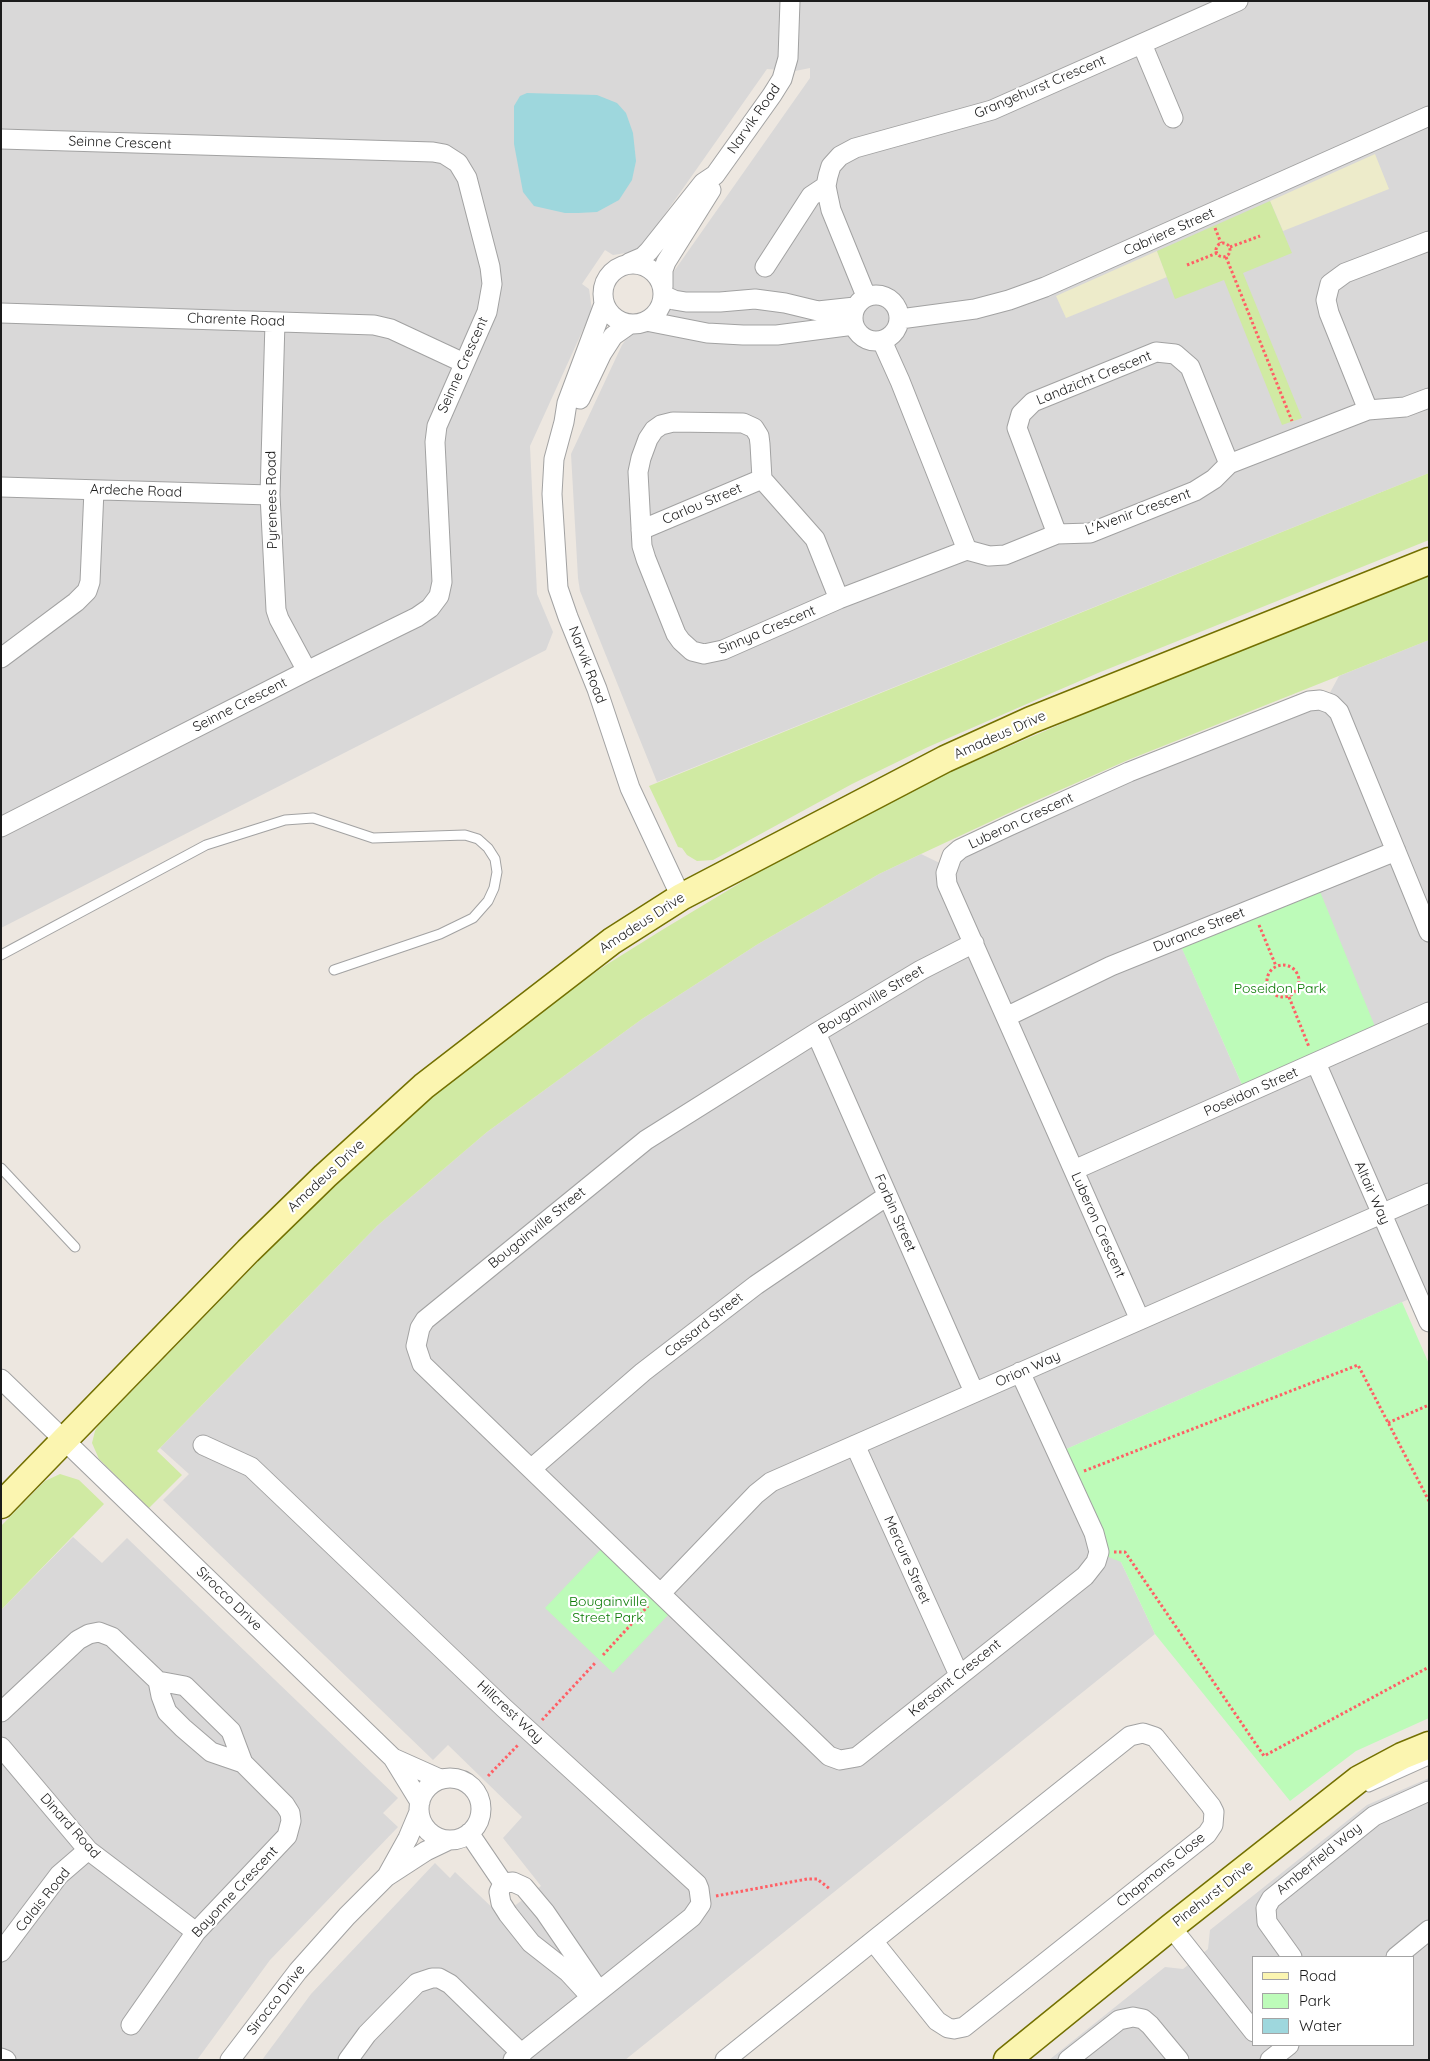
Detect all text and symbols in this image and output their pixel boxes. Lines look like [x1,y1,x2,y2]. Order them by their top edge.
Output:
street label: Grangehurst Crescent [972,52,1108,122]
street label: Narvik Road [724,81,784,157]
street label: Seinne Crescent [68,133,172,153]
street label: Cabriere Street [1121,205,1217,259]
street label: Charente Road [187,310,285,330]
street label: Seinne Crescent [434,314,492,416]
street label: Landzicht Crescent [1034,347,1154,409]
street label: Pyrenees Road [263,451,281,549]
street label: Carlou Street [660,480,744,528]
street label: Ardeche Road [90,481,182,501]
street label: L'Avenir Crescent [1083,485,1193,539]
street label: Sinnya Crescent [716,602,818,658]
street label: Narvik Road [565,624,609,706]
street label: Seinne Crescent [190,674,290,736]
street label: Amadeus Drive [951,707,1049,763]
street label: Luberon Crescent [966,789,1076,853]
street label: Amadeus Drive [596,889,688,957]
street label: Durance Street [1151,904,1247,956]
street label: Bougainville Street [815,962,927,1038]
park label: Poseidon Park [1234,981,1326,997]
street label: Poseidon Street [1201,1064,1301,1120]
street label: Amadeus Drive [284,1136,368,1216]
street label: Altair Way [1351,1159,1393,1227]
street label: Luberon Crescent [1067,1170,1129,1280]
street label: Forbin Street [870,1172,920,1254]
street label: Bougainville Street [485,1184,589,1272]
street label: Cassard Street [661,1289,747,1361]
street label: Orion Way [993,1347,1063,1391]
street label: Mercure Street [880,1513,934,1607]
street label: Sirocco Drive [193,1563,265,1635]
park label: Bougainville Street Park [569,1594,647,1626]
street label: Kersaint Crescent [905,1636,1005,1720]
street label: Hillcrest Way [473,1677,547,1747]
street label: Dinard Road [36,1790,104,1862]
street label: Amberfield Way [1273,1820,1365,1898]
street label: Chapmans Close [1113,1829,1209,1911]
street label: Bayonne Crescent [188,1843,282,1941]
street label: Pinehurst Drive [1169,1857,1257,1931]
street label: Calais Road [12,1865,74,1935]
legend [1252,1956,1415,2046]
street label: Sirocco Drive [243,1961,309,2039]
text: Road [1299,1966,1336,1985]
text: Park [1299,1991,1331,2010]
text: Water [1299,2016,1342,2035]

